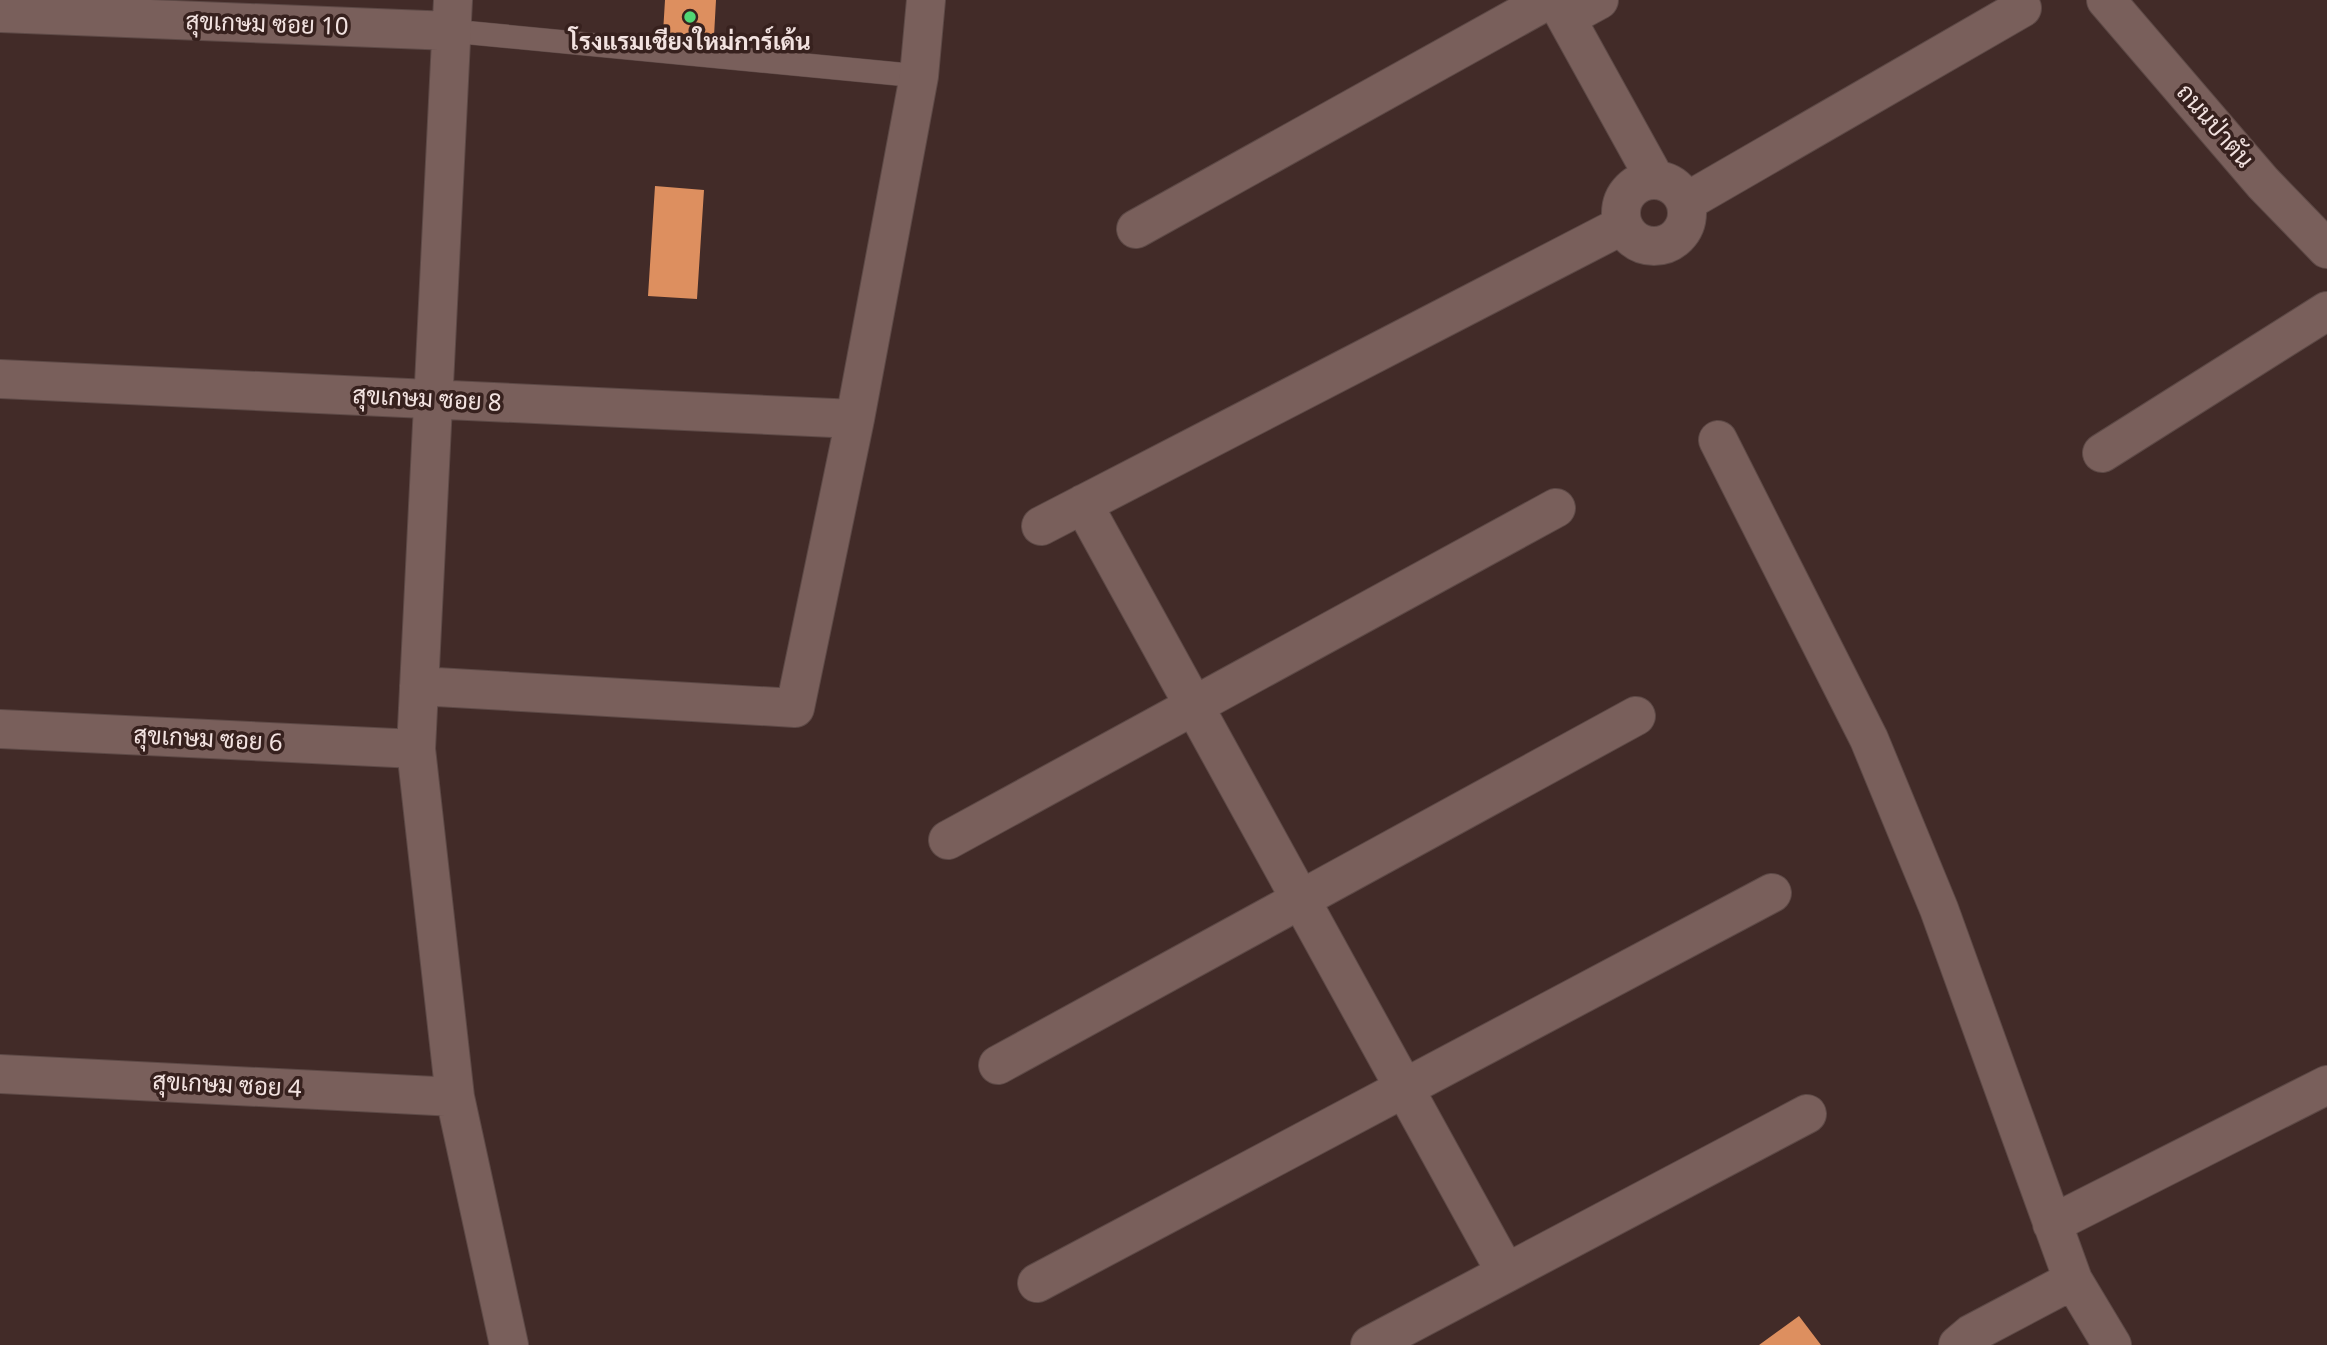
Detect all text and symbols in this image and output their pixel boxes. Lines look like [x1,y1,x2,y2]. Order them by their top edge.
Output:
street label: สุขเกษม ซอย 10 [185,3,349,43]
marker: โรงแรมเชียงใหม่การ์เด้น [682,9,698,25]
place label: โรงแรมเชียงใหม่การ์เด้น [567,24,811,57]
street label: ถนนป่าตัน [2170,76,2262,174]
street label: สุขเกษม ซอย 8 [352,377,502,419]
street label: สุขเกษม ซอย 6 [133,717,283,759]
street label: สุขเกษม ซอย 4 [152,1063,303,1105]

